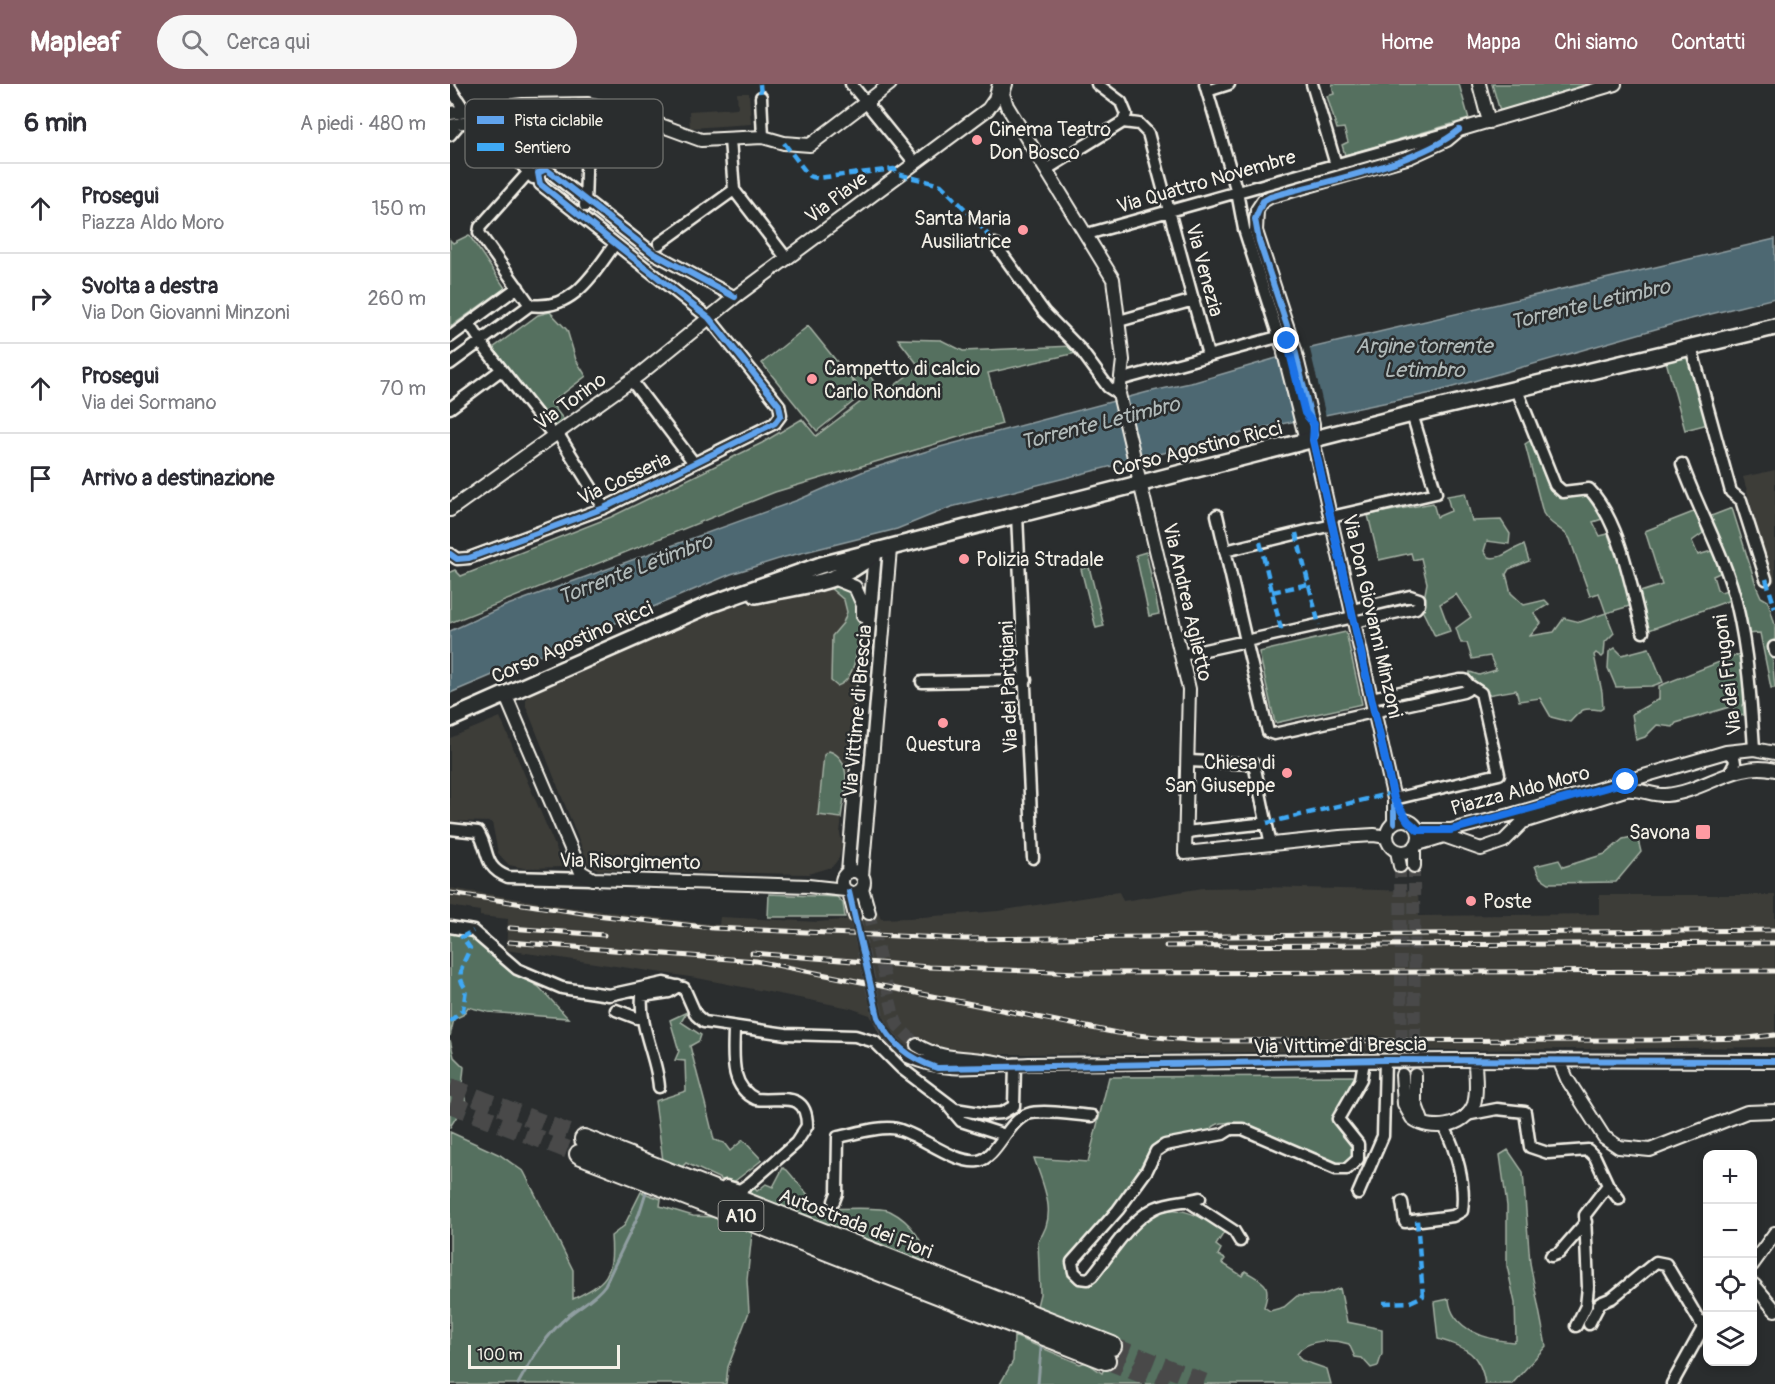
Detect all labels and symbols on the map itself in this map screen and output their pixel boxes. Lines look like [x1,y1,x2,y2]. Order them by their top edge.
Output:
legend [465,99,663,168]
text: Pista ciclabile [514,111,603,131]
place label: Cinema Teatro Don Bosco [989,117,1111,165]
marker: Cinema Teatro Don Bosco [970,133,984,147]
text: Sentiero [514,138,571,158]
street label: Via Quattro Novembre [1114,144,1299,219]
street label: Via Piave [800,166,873,229]
place label: Santa Maria Ausiliatrice [914,206,1011,254]
street label: Via Venezia [1180,221,1229,319]
marker: Santa Maria Ausiliatrice [1016,223,1030,237]
water label: Torrente Letimbro [1508,273,1674,336]
route end [1273,327,1299,353]
water label: Argine torrente Letimbro [1356,333,1495,384]
place label: Campetto di calcio Carlo Rondoni [824,356,981,404]
street label: Via Torino [529,367,611,436]
marker: Campetto di calcio Carlo Rondoni [805,372,819,386]
water label: Torrente Letimbro [1018,390,1184,456]
street label: Corso Agostino Ricci [1110,415,1285,482]
street label: Via Cosseria [574,446,675,511]
street label: Via Don Giovanni Minzoni [1337,512,1408,721]
street label: Via Andrea Aglietto [1157,521,1218,684]
water label: Torrente Letimbro [554,527,718,611]
place label: Polizia Stradale [976,547,1104,572]
marker: Polizia Stradale [957,552,971,566]
street label: Corso Agostino Ricci [488,596,657,689]
street label: Via dei Frugoni [1708,613,1747,737]
street label: Via dei Partigiani [994,620,1023,754]
street label: Via Vittime di Brescia [837,624,878,799]
marker: Questura [936,716,950,730]
place label: Questura [905,732,981,757]
place label: Chiesa di San Giuseppe [1165,750,1275,798]
street label: Piazza Aldo Moro [1448,760,1593,821]
marker: Chiesa di San Giuseppe [1280,766,1294,780]
route start [1612,768,1638,794]
place label: Savona [1629,820,1690,845]
marker: Savona [1694,823,1712,841]
street label: Via Risorgimento [559,848,701,875]
place label: Poste [1483,889,1532,914]
marker: Poste [1464,894,1478,908]
street label: Via Vittime di Brescia [1253,1031,1427,1060]
street label: Autostrada dei Fiori [775,1183,936,1264]
road number: A10 [718,1201,764,1231]
scale bar [468,1342,620,1370]

